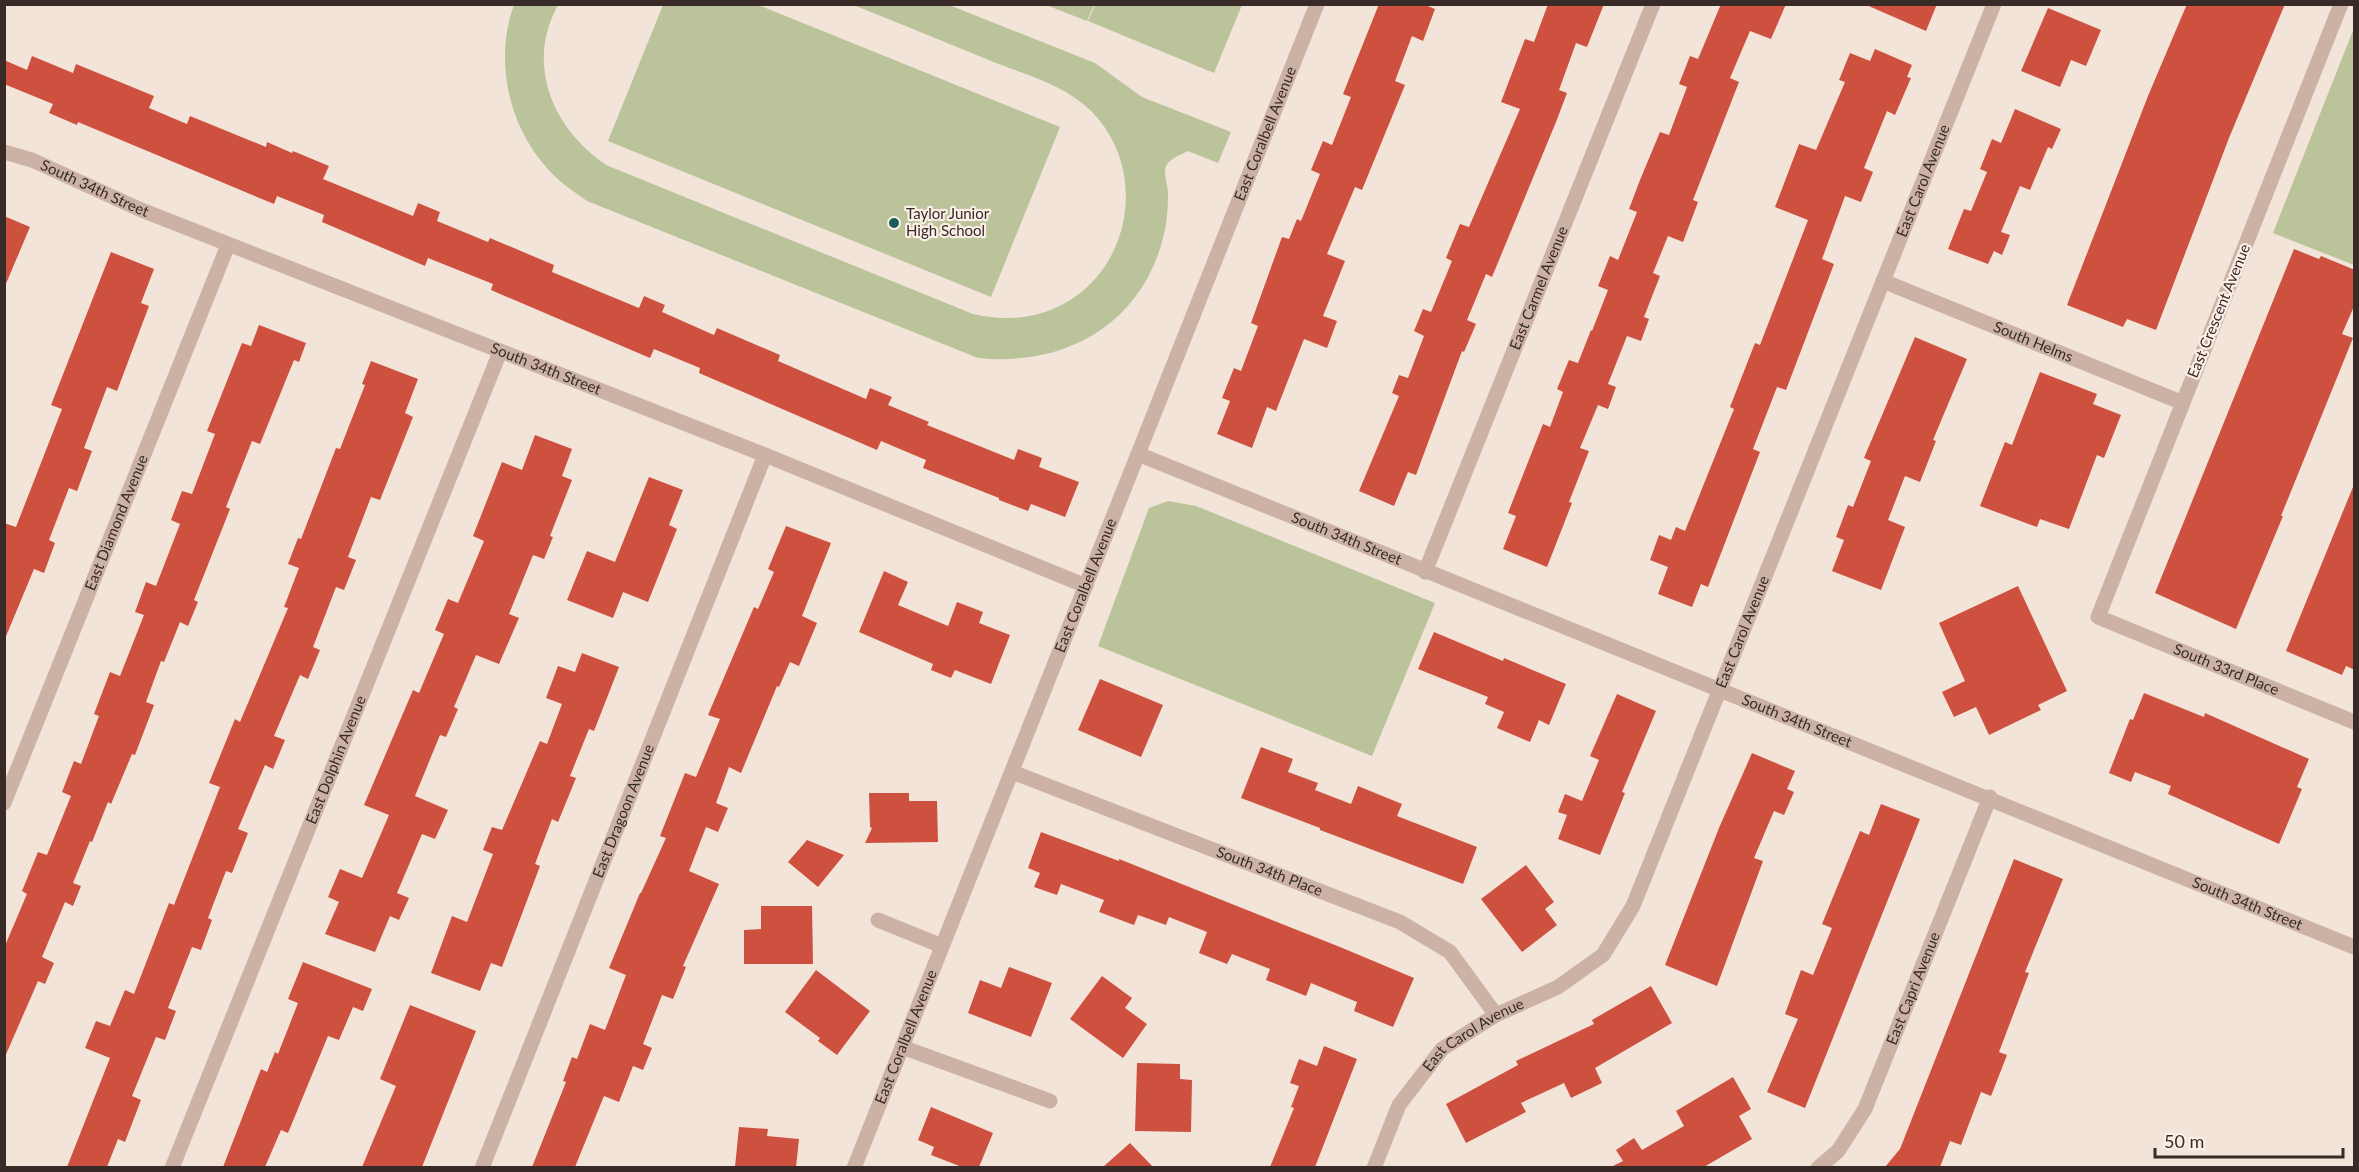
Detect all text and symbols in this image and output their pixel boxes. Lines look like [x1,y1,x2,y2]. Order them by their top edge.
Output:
street label: East Coralbell Avenue [1230,64,1299,203]
street label: East Carol Avenue [1892,122,1953,239]
street label: South 34th Street [38,155,152,220]
place label: Taylor Junior High School [906,204,990,239]
marker: Taylor Junior High School [887,216,901,230]
street label: East Carmel Avenue [1505,223,1571,352]
street label: East Crescent Avenue [2183,241,2253,380]
street label: South Helms [1991,317,2076,365]
street label: South 34th Street [488,338,605,398]
street label: East Diamond Avenue [80,452,151,593]
street label: South 34th Street [1289,507,1405,568]
street label: East Coralbell Avenue [1050,515,1120,655]
street label: East Carol Avenue [1711,573,1772,690]
street label: South 33rd Place [2171,639,2282,698]
street label: South 34th Street [1740,690,1856,751]
street label: East Dolphin Avenue [301,692,369,826]
street label: East Dragoon Avenue [588,741,657,880]
street label: South 34th Place [1214,842,1326,899]
street label: South 34th Street [2190,872,2306,933]
street label: East Capri Avenue [1882,929,1943,1047]
street label: East Coralbell Avenue [870,967,940,1106]
street label: East Carol Avenue [1418,994,1526,1075]
scale bar [2155,1121,2342,1159]
text: 50 m [2164,1130,2204,1152]

